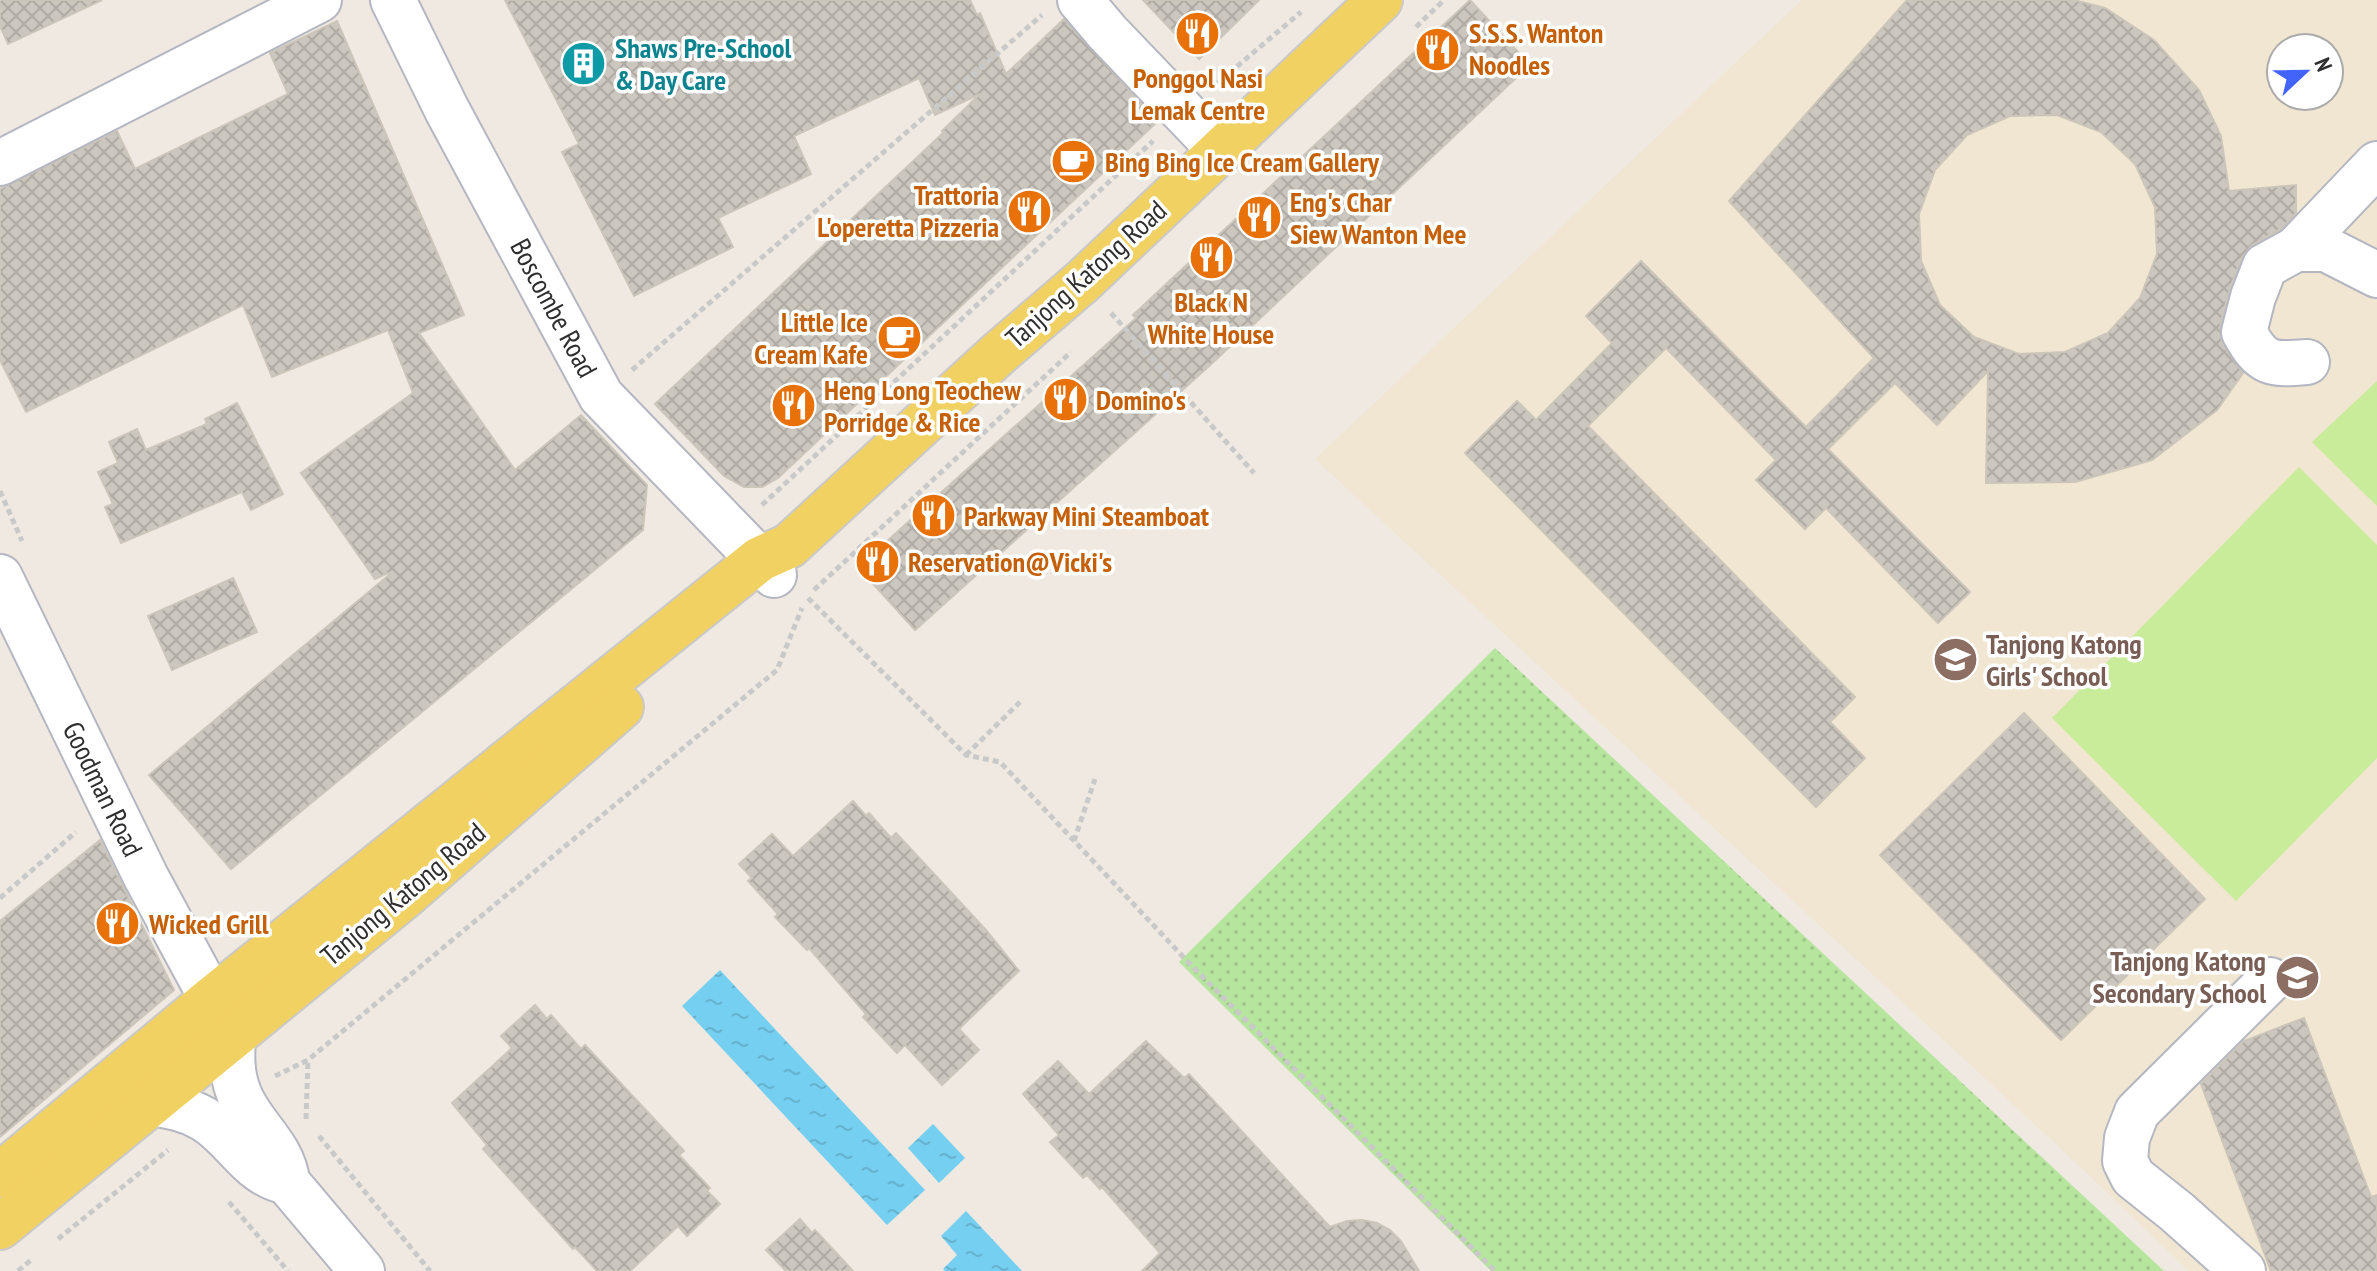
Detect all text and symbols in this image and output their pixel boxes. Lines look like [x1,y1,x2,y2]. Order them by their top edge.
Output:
restaurant icon: Ponggol Nasi Lemak Centre [1174,9,1222,57]
place label: S.S.S. Wanton Noodles [1469,14,1603,83]
restaurant icon: S.S.S. Wanton Noodles [1414,25,1462,73]
place label: Shaws Pre-School & Day Care [615,29,791,98]
north arrow [2265,32,2345,112]
building icon: Shaws Pre-School & Day Care [560,40,608,88]
text: N [2308,54,2339,75]
place label: Ponggol Nasi Lemak Centre [1131,59,1265,128]
cafe icon: Bing Bing Ice Cream Gallery [1050,138,1098,186]
place label: Bing Bing Ice Cream Gallery [1105,143,1380,180]
place label: Trattoria L'operetta Pizzeria [817,176,999,245]
place label: Eng's Char Siew Wanton Mee [1290,183,1466,252]
restaurant icon: Trattoria L'operetta Pizzeria [1006,187,1054,235]
street label: Tanjong Katong Road [997,192,1174,356]
restaurant icon: Eng's Char Siew Wanton Mee [1235,194,1283,242]
street label: Boscombe Road [502,232,606,384]
restaurant icon: Black N White House [1187,234,1235,282]
place label: Black N White House [1147,283,1274,352]
place label: Little Ice Cream Kafe [754,303,868,372]
cafe icon: Little Ice Cream Kafe [875,314,923,362]
place label: Heng Long Teochew Porridge & Rice [824,371,1021,440]
restaurant icon: Domino's [1041,376,1089,424]
place label: Domino's [1096,381,1186,418]
restaurant icon: Heng Long Teochew Porridge & Rice [769,382,817,430]
restaurant icon: Parkway Mini Steamboat [909,492,957,540]
place label: Parkway Mini Steamboat [964,497,1209,534]
restaurant icon: Reservation@Vicki's [853,538,901,586]
place label: Reservation@Vicki's [908,543,1112,580]
place label: Tanjong Katong Girls' School [1986,625,2142,694]
school or university icon: Tanjong Katong Girls' School [1931,636,1979,684]
street label: Goodman Road [55,715,152,862]
street label: Tanjong Katong Road [313,814,493,973]
restaurant icon: Wicked Grill [94,900,142,948]
place label: Wicked Grill [148,905,269,942]
place label: Tanjong Katong Secondary School [2093,942,2266,1011]
school or university icon: Tanjong Katong Secondary School [2273,953,2321,1001]

